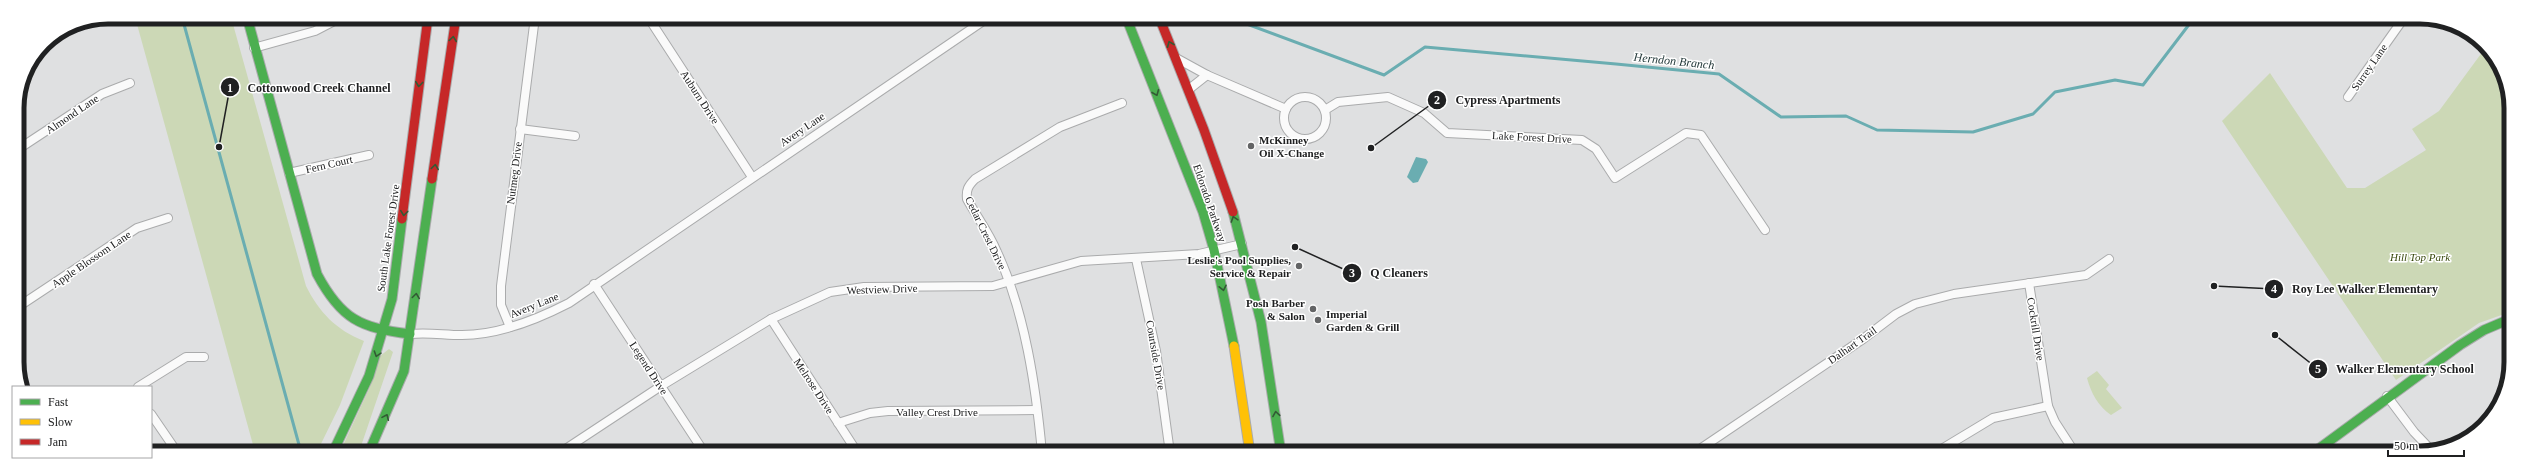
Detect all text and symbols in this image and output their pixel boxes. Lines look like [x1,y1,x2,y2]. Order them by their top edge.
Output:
one-way arrow [448,36,457,42]
one-way arrow [1167,41,1175,49]
street label: Surrey Lane [2349,41,2389,93]
water label: Herndon Branch [1632,50,1715,72]
street label: Auburn Drive [678,68,722,126]
callout: Cottonwood Creek Channel [220,75,399,99]
one-way arrow [415,80,424,87]
text: 1 [227,81,233,95]
text: Cottonwood Creek Channel [247,81,391,95]
one-way arrow [1151,88,1159,96]
callout: Cypress Apartments [1427,88,1568,112]
street label: Almond Lane [43,92,101,136]
text: 2 [1434,93,1440,107]
text: Cypress Apartments [1456,93,1561,107]
street label: Avery Lane [777,110,827,148]
street label: Lake Forest Drive [1492,129,1572,145]
place label: McKinney Oil X-Change [1259,134,1324,159]
street label: Nutmeg Drive [504,141,524,205]
marker: McKinney Oil X-Change [1246,141,1256,151]
street label: Fern Court [304,153,354,175]
street label: Eldorado Parkway [1191,162,1229,244]
one-way arrow [430,164,439,170]
street label: South Lake Forest Drive [375,183,402,293]
street label: Cedar Crest Drive [963,194,1009,272]
one-way arrow [399,210,408,216]
one-way arrow [1230,215,1239,222]
street label: Apple Blossom Lane [49,228,133,290]
park label: Hill Top Park [2389,251,2451,263]
place label: Leslie's Pool Supplies, Service & Repair [1187,254,1291,279]
marker: Leslie's Pool Supplies, Service & Repair [1294,261,1304,271]
callout: Q Cleaners [1342,261,1436,285]
text: 3 [1349,266,1355,280]
text: Q Cleaners [1370,266,1428,280]
callout: Roy Lee Walker Elementary [2264,277,2447,301]
street label: Westview Drive [846,282,918,296]
text: 4 [2271,282,2277,296]
text: Roy Lee Walker Elementary [2292,282,2438,296]
one-way arrow [1218,285,1226,291]
street label: Avery Lane [508,290,560,320]
one-way arrow [411,293,420,299]
place label: Posh Barber & Salon [1246,297,1305,322]
street label: Cockrill Drive [2025,297,2047,362]
marker: Posh Barber & Salon [1308,304,1318,314]
place label: Imperial Garden & Grill [1326,308,1399,333]
marker: Imperial Garden & Grill [1313,315,1323,325]
street label: Courtside Drive [1144,319,1168,391]
street label: Dalhart Trail [1825,324,1879,366]
street label: Legend Drive [627,339,671,397]
one-way arrow [373,350,382,357]
street label: Melrose Drive [792,356,836,416]
callout: Walker Elementary School [2308,357,2482,381]
text: 5 [2315,362,2321,376]
text: Walker Elementary School [2336,362,2475,376]
legend [12,386,152,458]
text: Fast [48,395,69,409]
street label: Valley Crest Drive [896,406,978,418]
one-way arrow [1272,411,1281,417]
one-way arrow [381,414,389,421]
text: Slow [48,415,73,429]
scale bar [2388,432,2464,458]
text: Jam [48,435,68,449]
text: 50 m [2394,439,2419,453]

